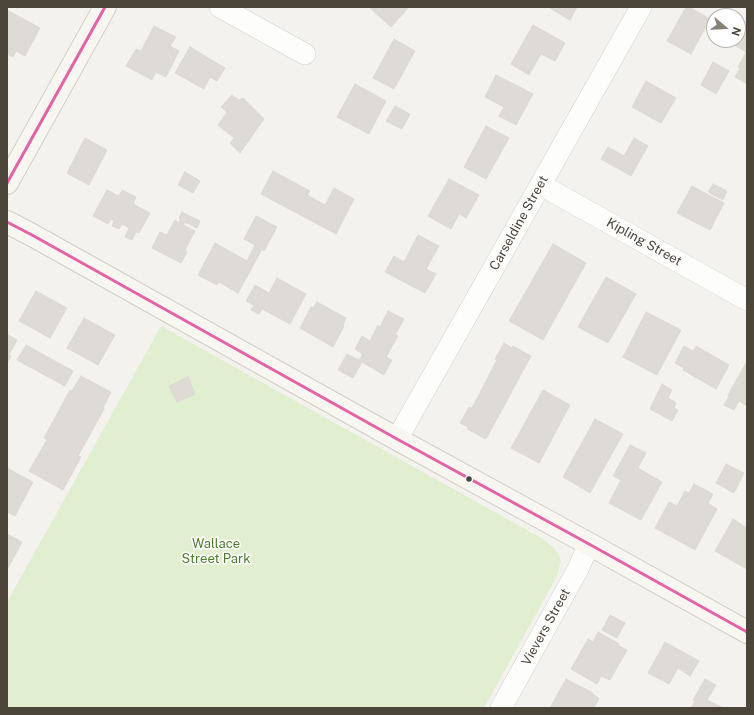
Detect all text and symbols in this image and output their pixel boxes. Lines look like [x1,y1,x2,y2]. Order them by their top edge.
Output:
north arrow [706,8,746,48]
text: N [729,26,743,38]
street label: Carseldine Street [487,173,551,273]
street label: Kipling Street [604,215,684,269]
unlabelled marker [464,474,474,484]
park label: Wallace Street Park [182,536,250,567]
street label: Vievers Street [518,586,574,668]

